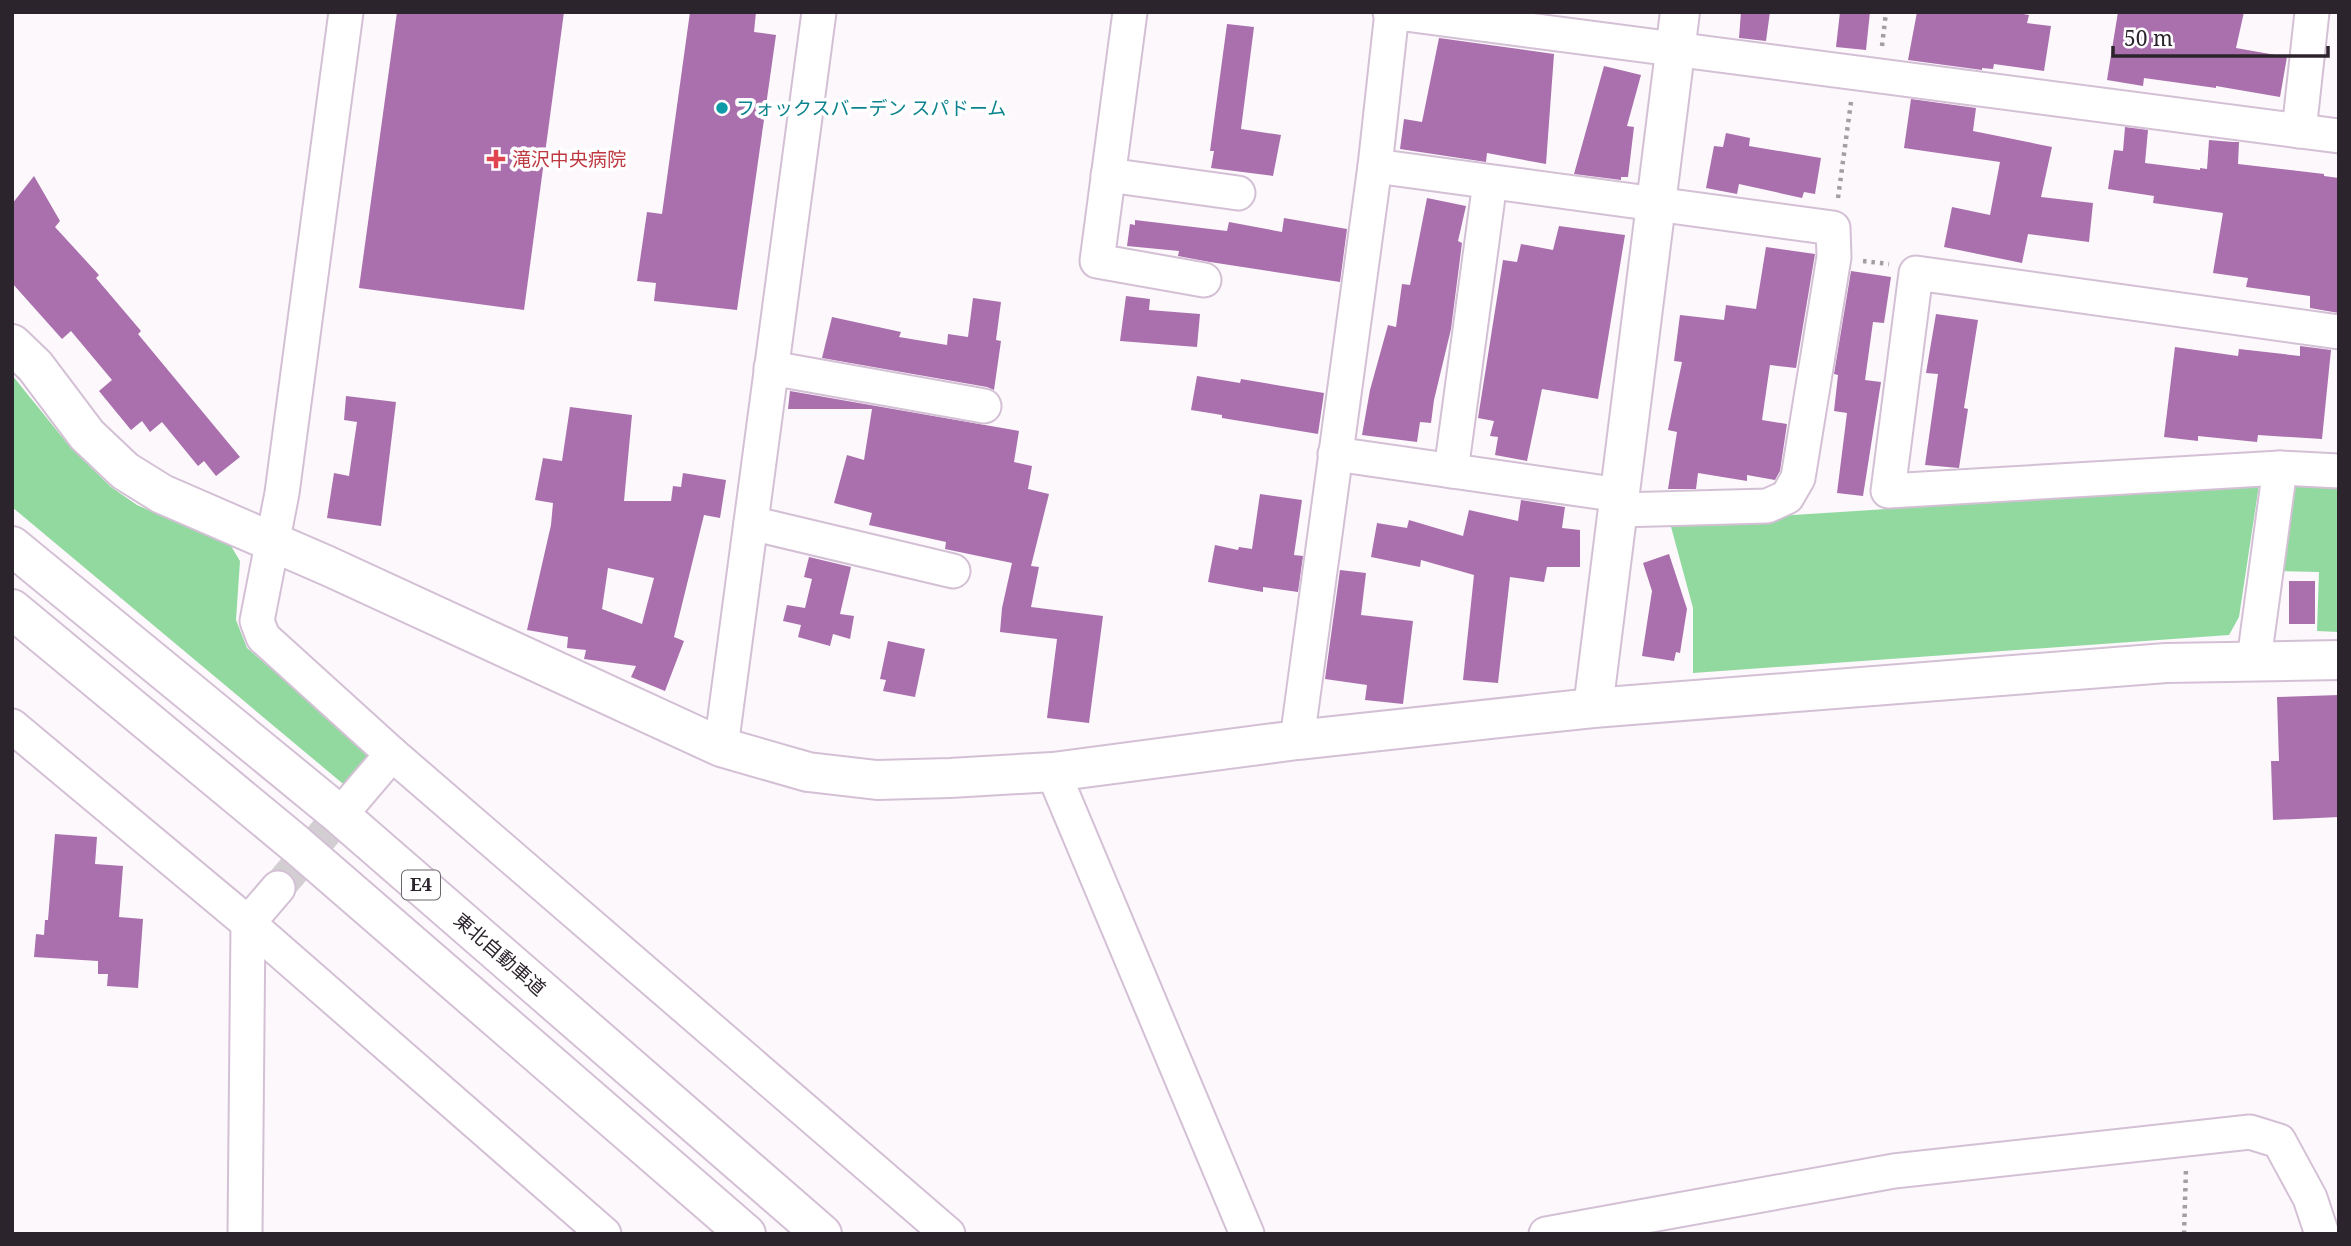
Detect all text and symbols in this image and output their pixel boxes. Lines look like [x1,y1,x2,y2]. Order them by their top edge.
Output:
scale bar [2113,14,2328,58]
text: 50 m [2124,24,2173,52]
place label: フォックスバーデン スパドーム [736,95,1006,121]
marker: フォックスバーデン スパドーム [714,100,730,116]
place label: 滝沢中央病院 [512,146,626,172]
marker: 滝沢中央病院 [486,149,506,169]
road number: E4 [402,870,440,900]
street label: 東北自動車道 [448,907,552,1001]

